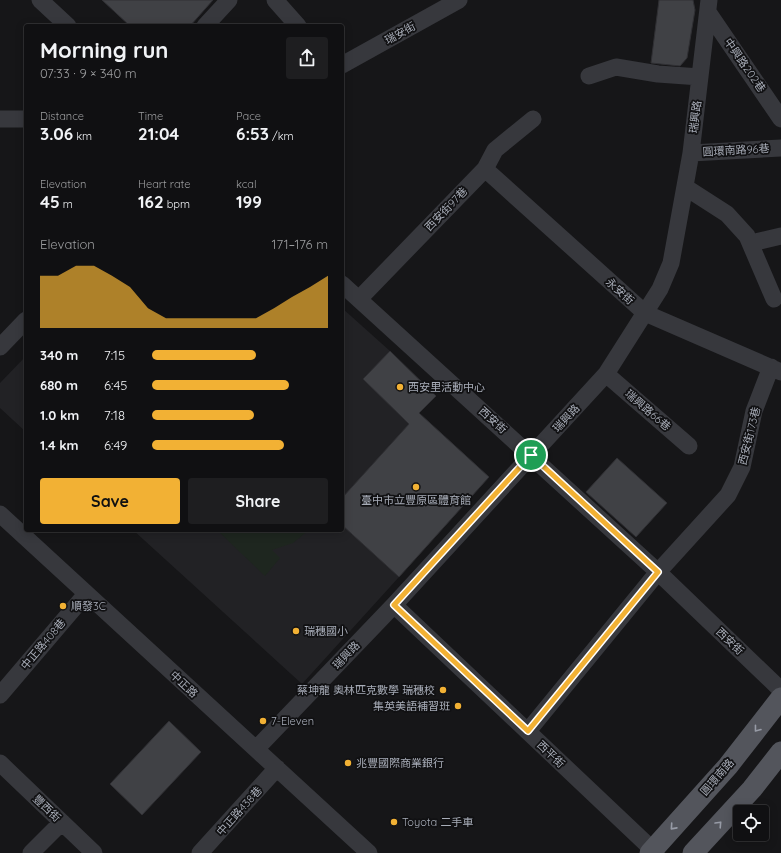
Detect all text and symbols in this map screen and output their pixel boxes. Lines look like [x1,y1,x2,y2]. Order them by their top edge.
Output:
street label: 瑞安街 [382,19,418,47]
street label: 中興路202巷 [721,35,769,95]
text: Morning run [40,36,168,64]
button: share [286,37,328,79]
text: 07:33 · 9 × 340 m [40,65,137,81]
street label: 瑞興路 [686,100,704,134]
text: Distance [40,109,84,123]
text: Time [138,109,163,123]
text: Pace [236,109,261,123]
text: 3.06 [40,123,73,144]
text: 21:04 [138,123,179,144]
text: 6:53 [236,123,269,144]
text: km [73,129,92,143]
text: /km [269,129,294,143]
street label: 圓環南路96巷 [702,141,770,159]
text: Elevation [40,177,86,191]
text: Heart rate [138,177,190,191]
text: kcal [236,177,257,191]
street label: 西安街97巷 [422,184,470,234]
text: 45 [40,191,60,212]
text: 162 [138,191,164,212]
text: 199 [236,191,262,212]
text: m [60,197,73,211]
text: bpm [164,197,190,211]
text: Elevation [40,236,95,252]
text: 171–176 m [272,236,328,252]
street label: 永安街 [603,275,637,307]
text: 340 m [40,347,78,363]
text: 7:15 [104,347,125,363]
text: 680 m [40,377,78,393]
text: 6:45 [104,377,127,393]
place label: 西安里活動中心 [408,380,485,394]
marker: 西安里活動中心 [395,382,405,392]
street label: 瑞興路66巷 [622,386,674,434]
street label: 瑞興路 [550,401,582,435]
street label: 西安街 [476,404,510,436]
street label: 西安街173巷 [735,405,763,467]
text: 1.0 km [40,407,79,423]
text: 7:18 [104,407,125,423]
text: 1.4 km [40,437,79,453]
text: 6:49 [104,437,127,453]
pin [514,438,548,472]
icon: arrive [520,444,542,466]
button: Save [40,478,180,524]
button: Share [188,478,328,524]
marker: 臺中市立豐原區體育館 [411,482,421,492]
place label: 臺中市立豐原區體育館 [361,493,471,507]
place label: 順發3C [71,599,106,613]
marker: 順發3C [58,601,68,611]
street label: 中正路408巷 [18,616,68,672]
place label: 瑞穗國小 [304,624,348,638]
street label: 西安街 [713,625,747,657]
marker: 瑞穗國小 [291,626,301,636]
street label: 瑞興路 [330,638,362,672]
street label: 中正路 [167,668,201,700]
place label: 蔡坤龍 奧林匹克數學 瑞穗校 [297,683,435,697]
marker: 蔡坤龍 奧林匹克數學 瑞穗校 [438,685,448,695]
place label: 集英美語補習班 [373,699,450,713]
marker: 集英美語補習班 [453,701,463,711]
place label: 7-Eleven [271,714,314,728]
marker: 7-Eleven [258,716,268,726]
one-way arrow [755,724,762,731]
street label: 西平街 [534,738,568,770]
place label: 兆豐國際商業銀行 [356,756,444,770]
street label: 圓環南路 [697,756,737,798]
marker: 兆豐國際商業銀行 [343,758,353,768]
street label: 中正路438巷 [213,783,265,839]
street label: 豐西街 [30,792,64,824]
map controls [733,805,769,841]
button: locate [733,805,769,841]
place label: Toyota 二手車 [402,815,473,829]
marker: Toyota 二手車 [389,817,399,827]
one-way arrow [715,822,722,829]
one-way arrow [670,823,677,830]

